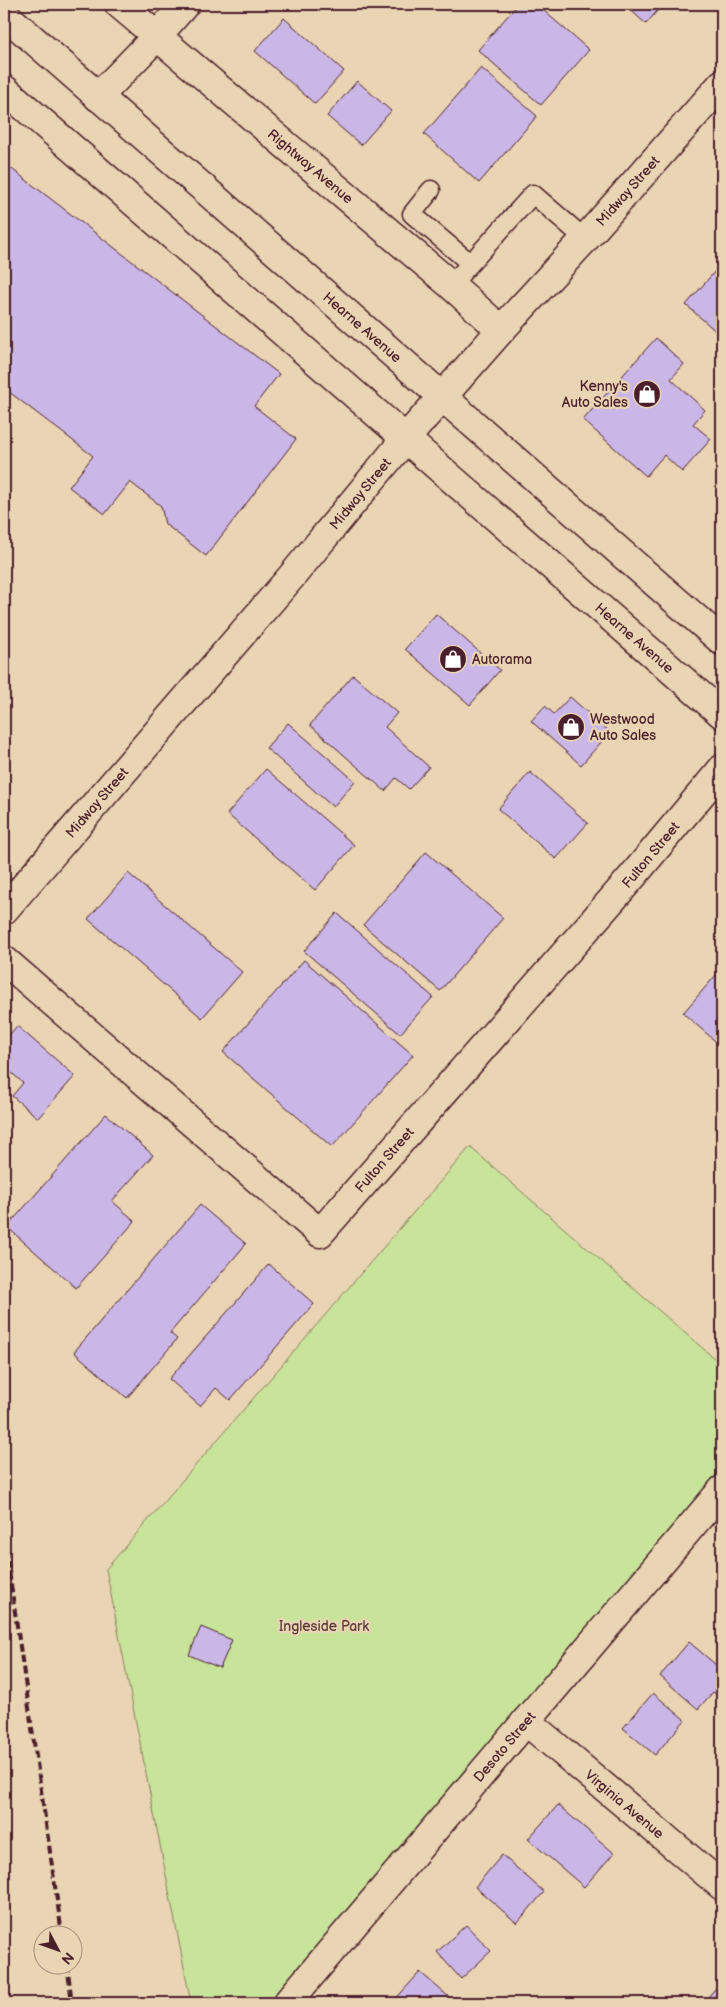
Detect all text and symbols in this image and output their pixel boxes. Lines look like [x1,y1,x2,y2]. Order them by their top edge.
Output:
street label: Rightway Avenue [264,125,357,207]
street label: Midway Street [592,152,663,229]
street label: Hearne Avenue [320,288,405,366]
place label: Kenny's Auto Sales [562,378,628,411]
shop icon: Kenny's Auto Sales [632,379,662,409]
street label: Midway Street [326,454,395,533]
street label: Hearne Avenue [592,599,677,677]
shop icon: Autorama [438,644,468,674]
place label: Autorama [472,651,532,668]
place label: Westwood Auto Sales [590,711,656,744]
shop icon: Westwood Auto Sales [556,712,586,742]
street label: Midway Street [62,763,132,841]
street label: Fulton Street [618,818,683,891]
street label: Fulton Street [351,1123,418,1196]
park label: Ingleside Park [279,1618,369,1635]
street label: Desoto Street [470,1708,539,1785]
street label: Virginia Avenue [582,1766,668,1842]
north arrow [32,1924,82,1974]
text: N [58,1949,77,1968]

